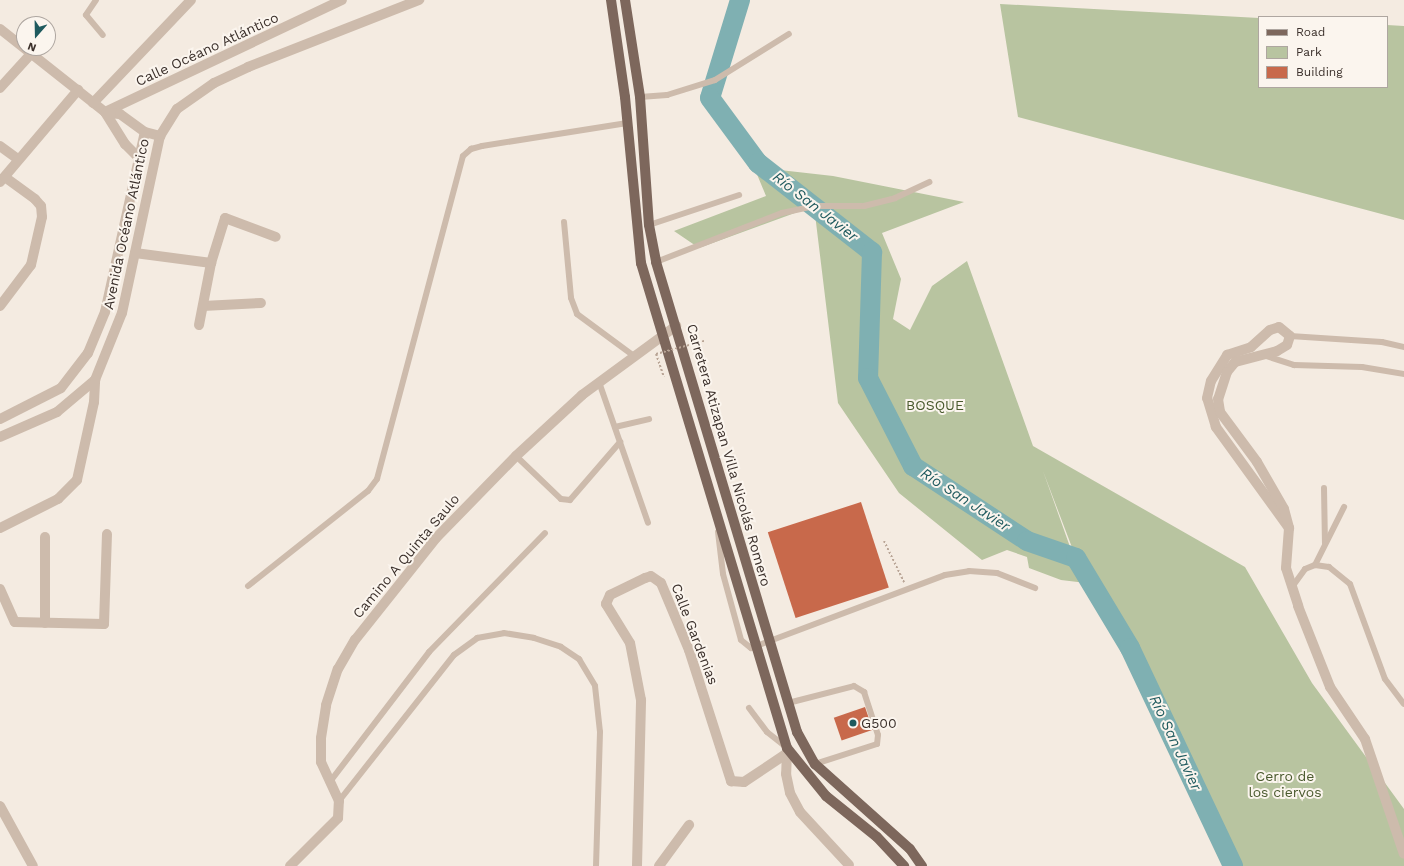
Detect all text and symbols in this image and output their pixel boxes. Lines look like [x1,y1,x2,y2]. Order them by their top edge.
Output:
street label: Calle Océano Atlántico [133,8,281,90]
north arrow [16,16,56,56]
legend [1258,16,1388,88]
text: Road [1296,25,1325,39]
text: N [26,39,38,54]
text: Park [1296,45,1322,59]
text: Building [1296,65,1343,79]
street label: Avenida Océano Atlántico [100,136,152,312]
water label: Río San Javier [769,168,861,246]
street label: Carretera Atizapan Villa Nicolás Romero [683,321,775,589]
park label: BOSQUE [906,397,964,413]
water label: Río San Javier [917,464,1013,536]
street label: Camino A Quinta Saulo [349,490,463,622]
street label: Calle Gardenias [668,581,722,687]
water label: Río San Javier [1145,692,1205,794]
place label: G500 [861,715,897,731]
marker: G500 [848,718,858,728]
park label: Cerro de los ciervos [1248,768,1322,800]

